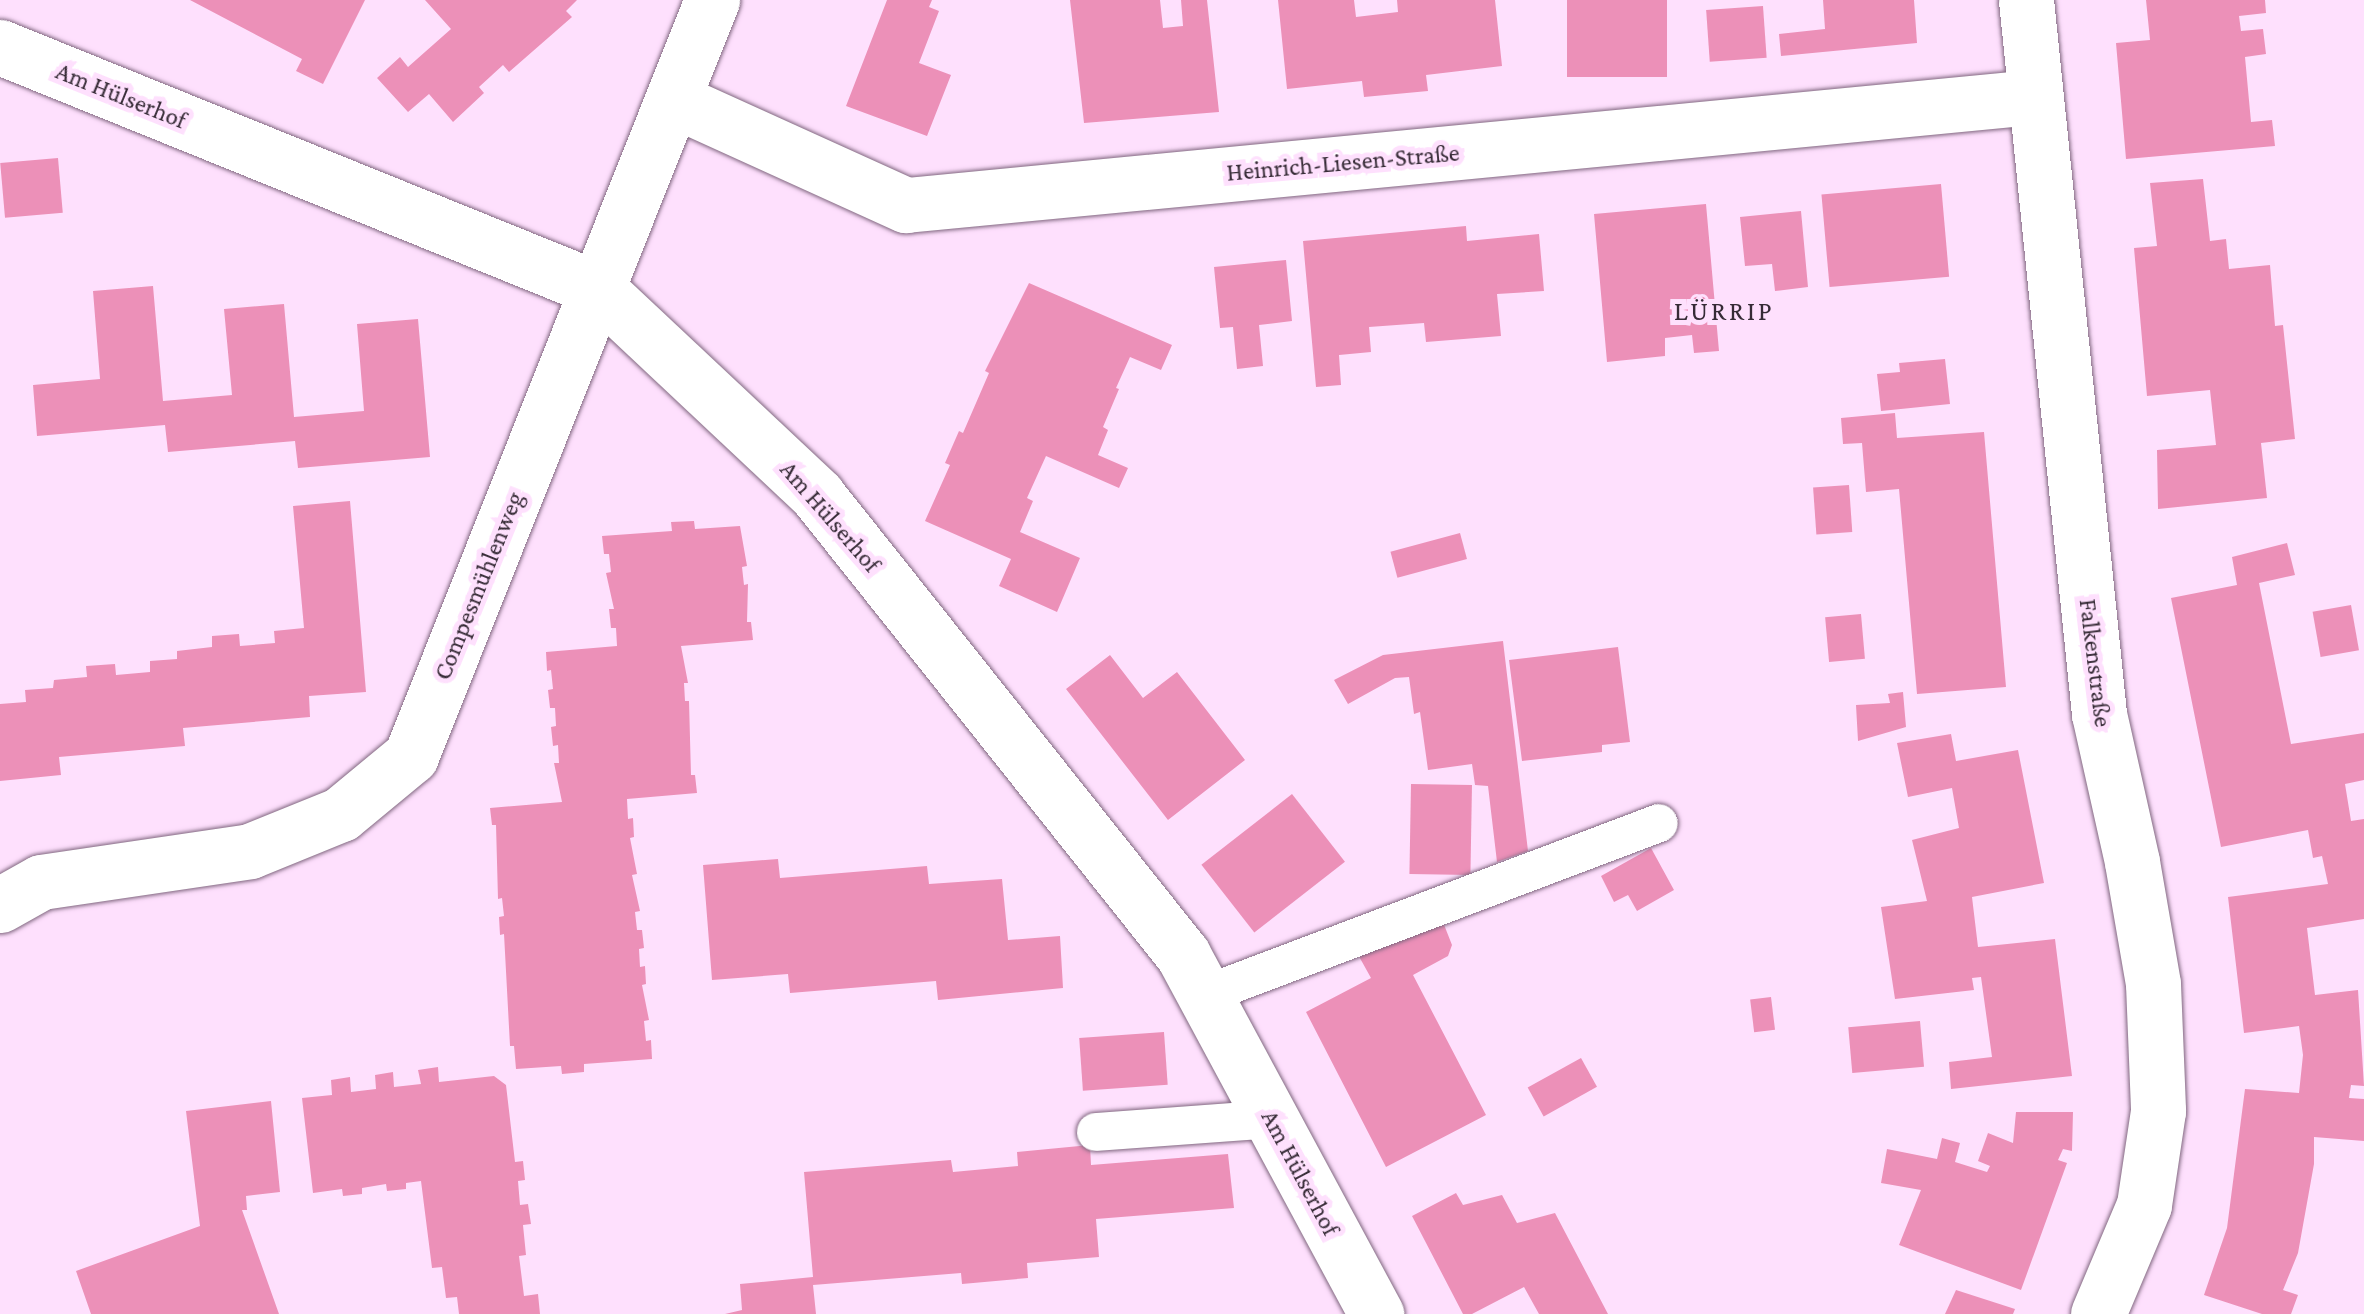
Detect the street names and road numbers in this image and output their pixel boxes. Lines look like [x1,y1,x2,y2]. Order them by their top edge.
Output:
street label: Am Hülserhof [51,56,191,136]
street label: Heinrich-Liesen-Straße [1225,138,1461,188]
street label: Am Hülserhof [773,455,887,579]
street label: Compesmühlenweg [428,488,530,684]
street label: Falkenstraße [2072,597,2118,729]
street label: Am Hülserhof [1254,1105,1346,1241]

